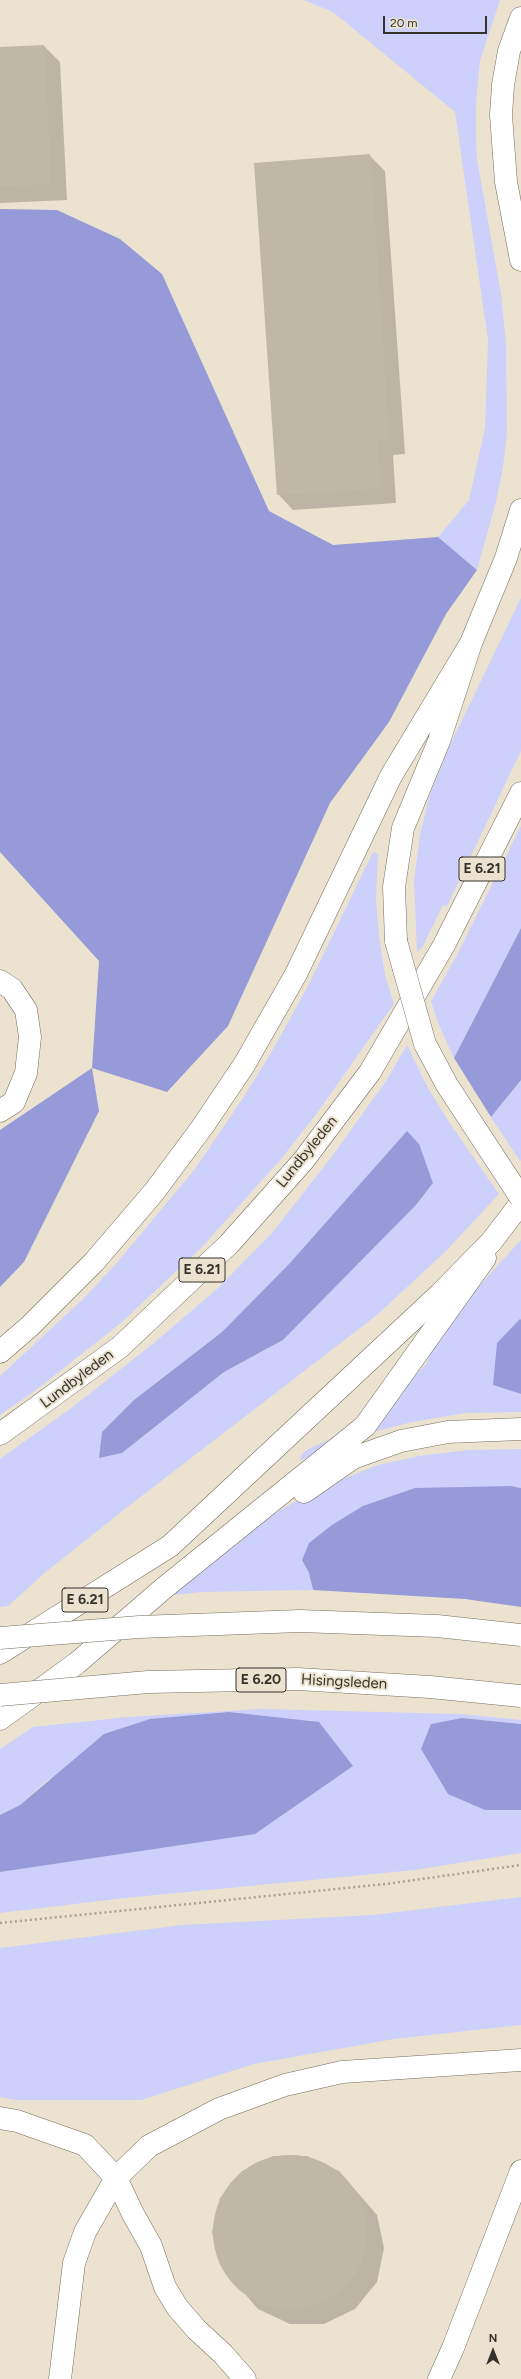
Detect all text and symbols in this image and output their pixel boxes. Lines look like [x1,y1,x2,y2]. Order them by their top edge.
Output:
scale bar [385,8,489,34]
text: 20 m [390,16,418,30]
road number: E 6.21 [459,857,505,881]
street label: Lundbyleden [273,1113,341,1191]
road number: E 6.21 [179,1258,225,1282]
street label: Lundbyleden [37,1346,117,1412]
road number: E 6.21 [62,1588,108,1612]
road number: E 6.20 [236,1668,286,1692]
street label: Hisingsleden [300,1671,388,1693]
north arrow [473,2331,513,2371]
text: N [489,2332,497,2345]

